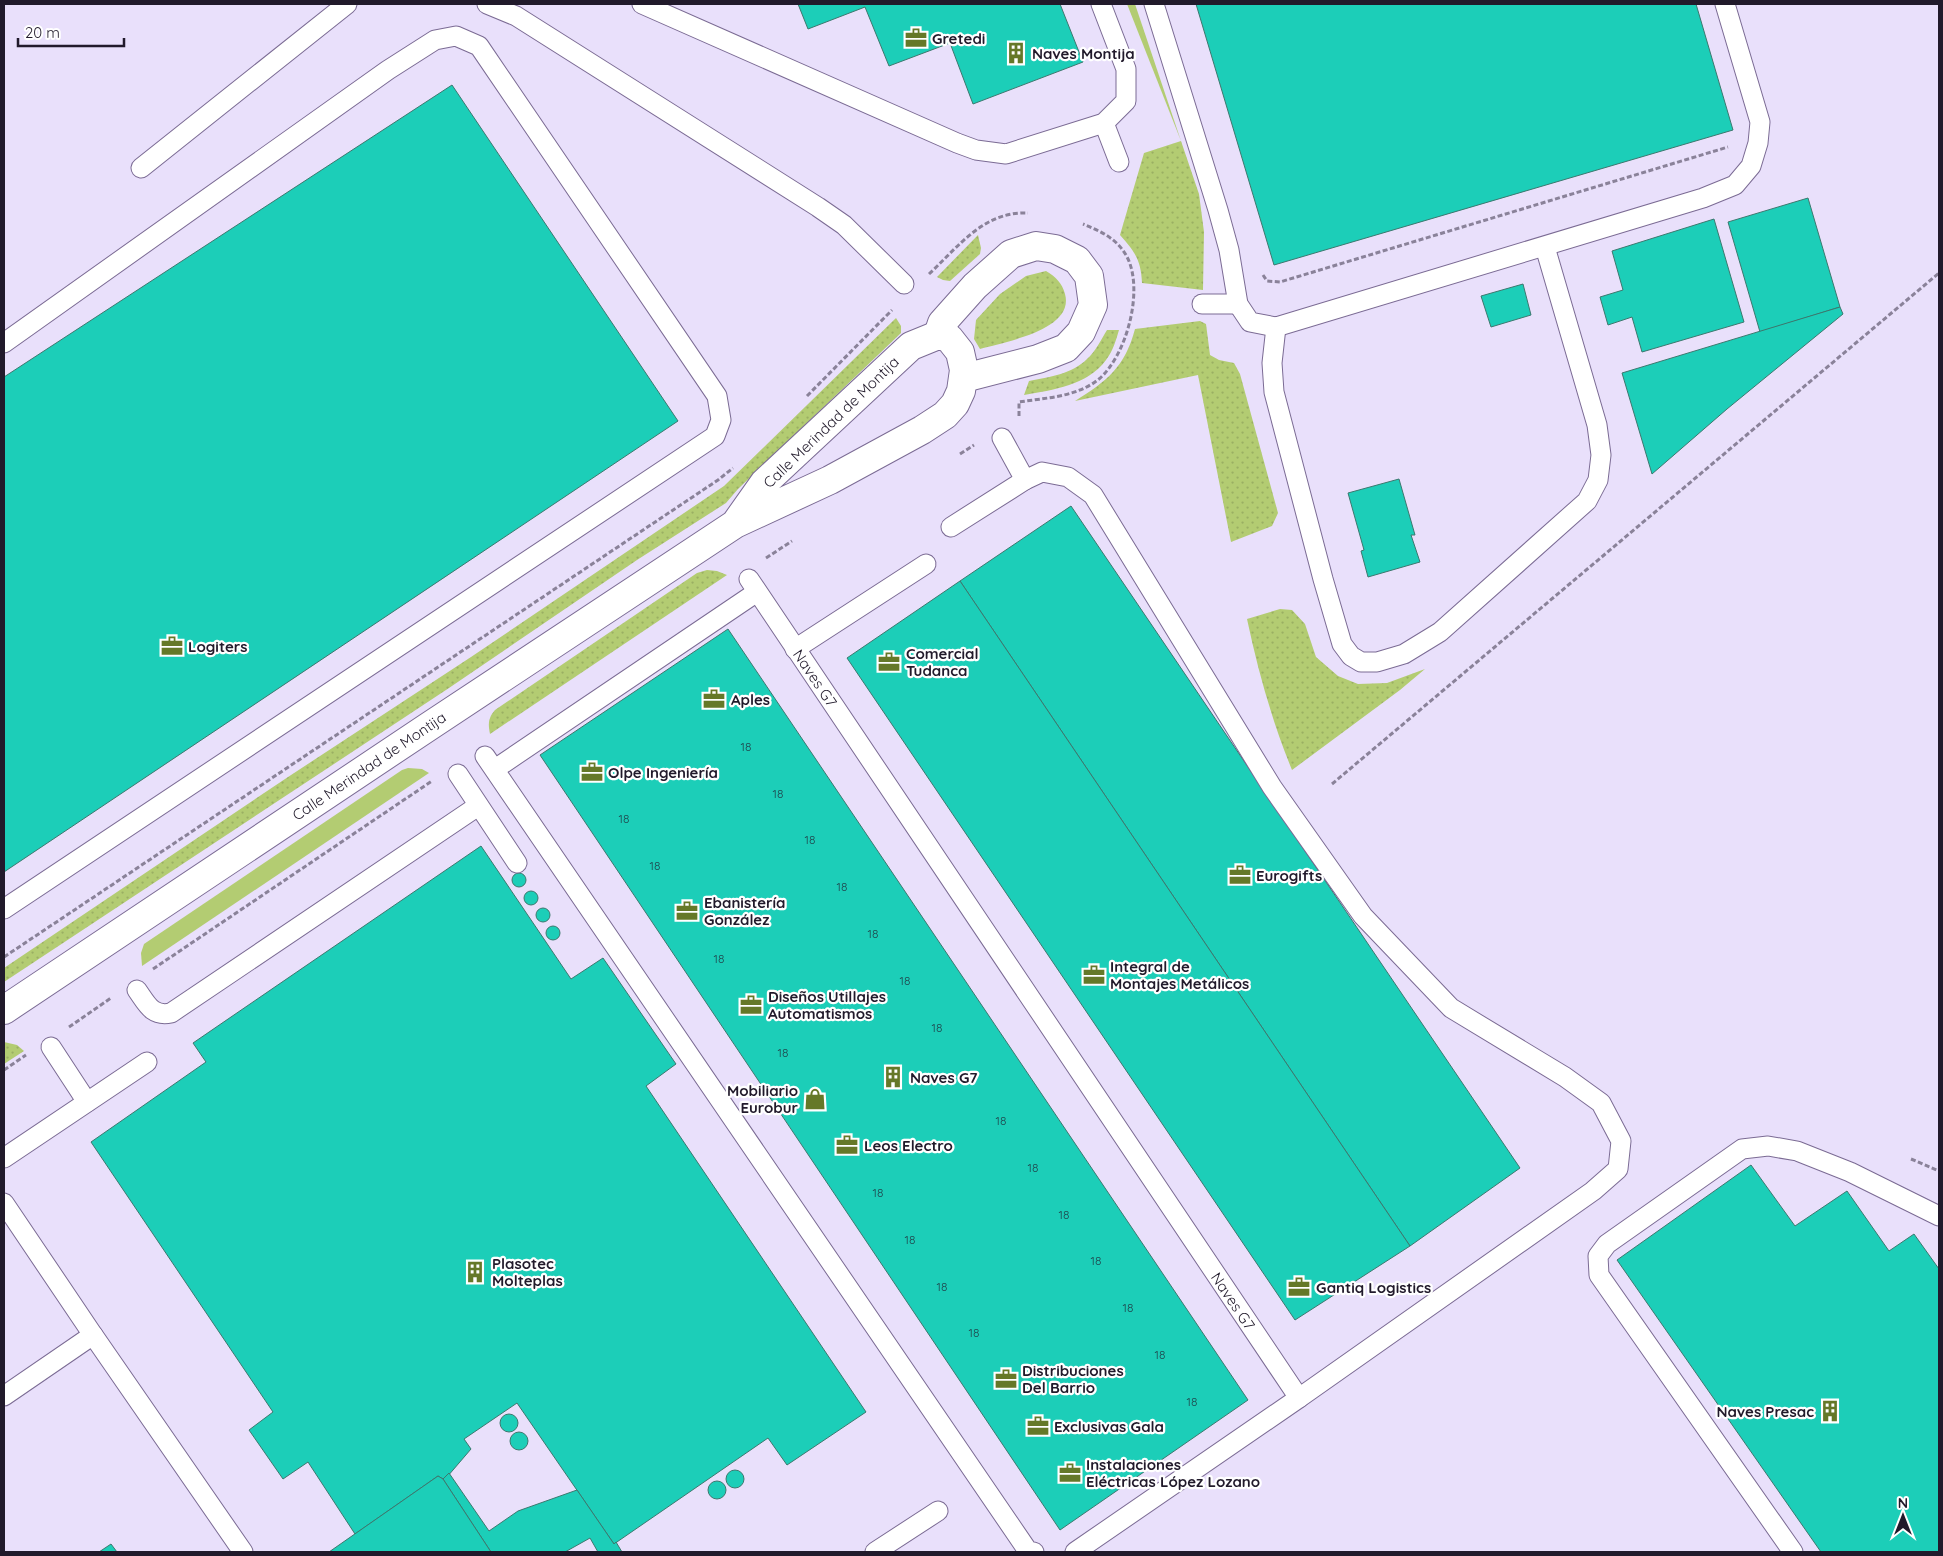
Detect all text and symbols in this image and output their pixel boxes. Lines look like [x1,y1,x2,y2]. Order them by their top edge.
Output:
scale bar [18,15,124,47]
text: 20 m [25,23,60,42]
office icon: Gretedi [903,25,929,51]
place label: Gretedi [932,29,985,48]
building icon: Naves Montija [1003,40,1029,66]
place label: Naves Montija [1032,44,1135,63]
street label: Calle Merindad de Montija [759,352,903,492]
office icon: Logiters [159,633,185,659]
place label: Logiters [188,637,248,656]
place label: Comercial Tudanca [906,644,978,680]
street label: Naves G7 [789,646,841,711]
office icon: Comercial Tudanca [876,649,902,675]
office icon: Aples [701,686,727,712]
place label: Aples [731,690,770,709]
street label: Calle Merindad de Montija [289,707,449,825]
house number: 18 [741,739,751,754]
office icon: Olpe Ingeniería [579,759,605,785]
place label: Olpe Ingeniería [608,763,718,782]
house number: 18 [773,786,783,801]
house number: 18 [619,811,629,826]
house number: 18 [805,832,815,847]
house number: 18 [650,858,660,873]
office icon: Eurogifts [1227,862,1253,888]
place label: Eurogifts [1256,866,1322,885]
house number: 18 [837,879,847,894]
place label: Ebanistería González [704,893,786,929]
office icon: Ebanistería González [674,898,700,924]
house number: 18 [868,926,878,941]
house number: 18 [714,951,724,966]
place label: Integral de Montajes Metálicos [1110,957,1249,993]
office icon: Integral de Montajes Metálicos [1081,962,1107,988]
house number: 18 [900,973,910,988]
place label: Diseños Utillajes Automatismos [768,987,886,1023]
office icon: Diseños Utillajes Automatismos [738,992,764,1018]
house number: 18 [932,1020,942,1035]
house number: 18 [778,1045,788,1060]
building icon: Naves G7 [880,1064,906,1090]
place label: Naves G7 [910,1068,978,1087]
place label: Mobiliario Eurobur [727,1081,798,1117]
shop icon: Mobiliario Eurobur [802,1086,828,1112]
house number: 18 [996,1113,1006,1128]
office icon: Leos Electro [834,1132,860,1158]
place label: Leos Electro [864,1136,953,1155]
house number: 18 [1028,1160,1038,1175]
house number: 18 [873,1185,883,1200]
house number: 18 [1059,1207,1069,1222]
house number: 18 [905,1232,915,1247]
house number: 18 [1091,1253,1101,1268]
place label: Plasotec Molteplas [492,1254,563,1290]
building icon: Plasotec Molteplas [462,1259,488,1285]
street label: Naves G7 [1207,1269,1259,1334]
office icon: Gantiq Logistics [1286,1274,1312,1300]
place label: Gantiq Logistics [1316,1278,1431,1297]
house number: 18 [937,1279,947,1294]
house number: 18 [1123,1300,1133,1315]
house number: 18 [969,1325,979,1340]
house number: 18 [1155,1347,1165,1362]
place label: Distribuciones Del Barrio [1022,1361,1124,1397]
office icon: Distribuciones Del Barrio [993,1366,1019,1392]
house number: 18 [1187,1394,1197,1409]
building icon: Naves Presac [1817,1398,1843,1424]
place label: Naves Presac [1716,1402,1814,1421]
office icon: Exclusivas Gala [1025,1413,1051,1439]
place label: Exclusivas Gala [1054,1417,1164,1436]
place label: Instalaciones Eléctricas López Lozano [1086,1455,1260,1491]
office icon: Instalaciones Eléctricas López Lozano [1057,1460,1083,1486]
north arrow [1878,1491,1928,1541]
text: N [1898,1494,1908,1512]

